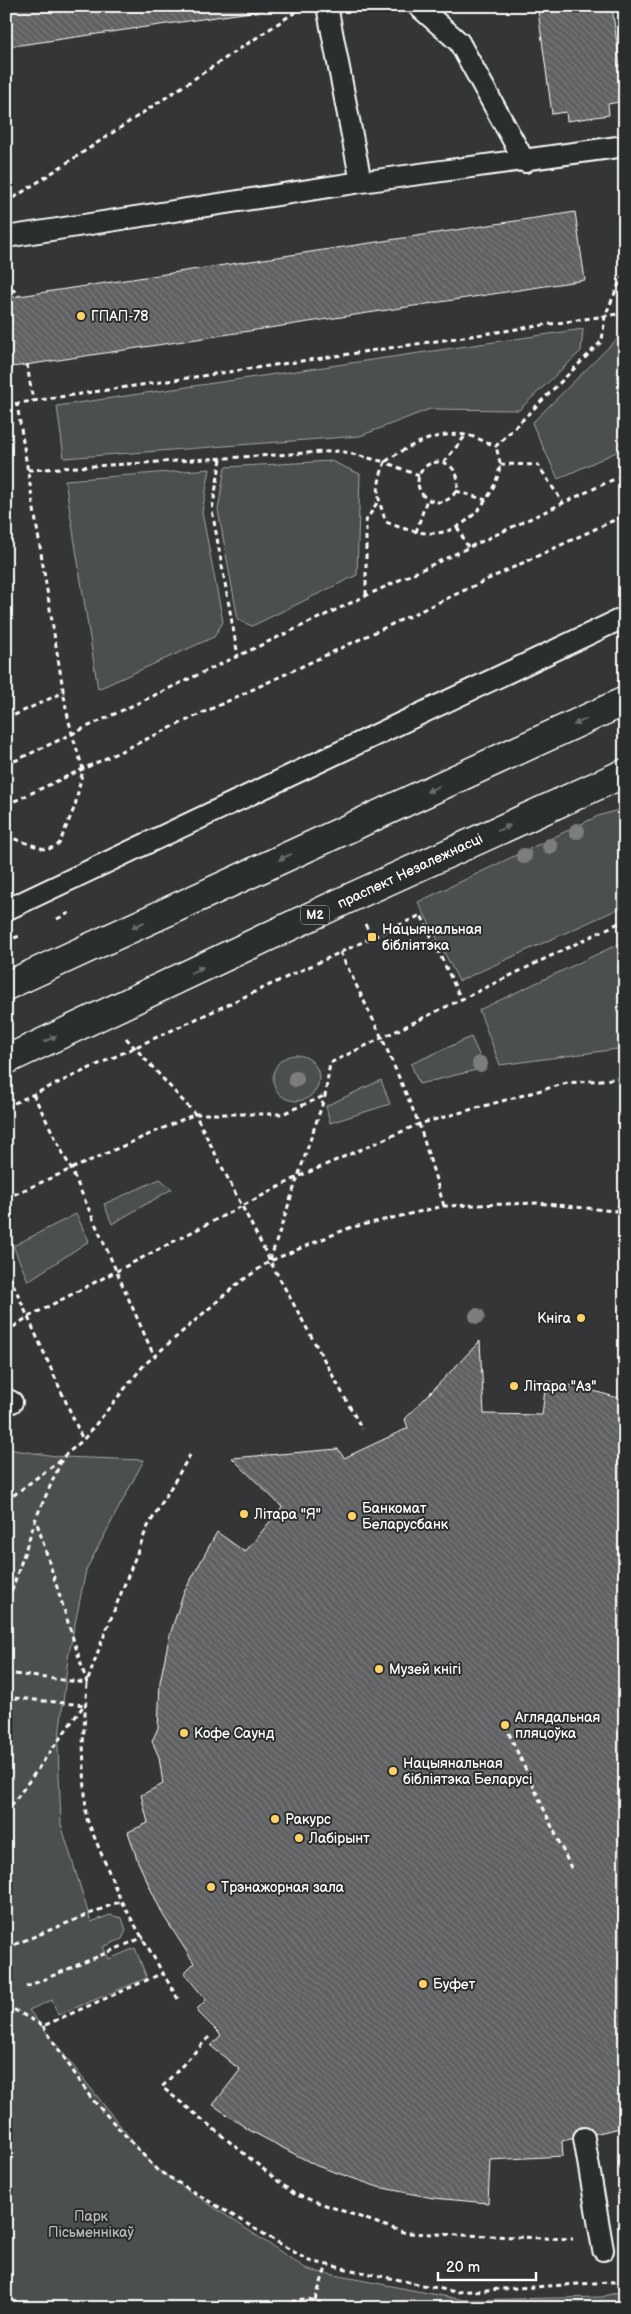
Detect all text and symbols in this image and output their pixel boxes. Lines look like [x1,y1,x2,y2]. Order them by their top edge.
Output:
place label: ГПАП-78 [91,308,148,325]
marker: ГПАП-78 [75,310,87,322]
one-way arrow [573,717,588,726]
one-way arrow [426,786,440,794]
one-way arrow [497,824,511,832]
street label: праспект Незалежнасці [335,830,485,912]
one-way arrow [278,854,292,862]
road number: М2 [301,906,329,924]
place label: Нацыянальная бібліятэка [382,921,482,954]
one-way arrow [131,922,145,930]
marker: Нацыянальная бібліятэка [366,931,378,943]
one-way arrow [190,966,205,974]
one-way arrow [43,1035,57,1043]
place label: Кніга [537,1310,572,1327]
marker: Кніга [575,1312,587,1324]
place label: Літара "Аз" [523,1378,596,1395]
marker: Літара "Аз" [508,1380,520,1392]
place label: Банкомат Беларусбанк [362,1500,449,1533]
place label: Літара "Я" [253,1506,321,1523]
marker: Літара "Я" [238,1508,250,1520]
marker: Банкомат Беларусбанк [346,1510,358,1522]
place label: Музей кнігі [389,1661,461,1678]
marker: Музей кнігі [373,1663,385,1675]
place label: Аглядальная пляцоўка [514,1709,601,1742]
marker: Аглядальная пляцоўка [499,1719,511,1731]
place label: Кофе Саунд [194,1725,275,1742]
marker: Кофе Саунд [178,1727,190,1739]
place label: Нацыянальная бібліятэка Беларусі [403,1755,532,1788]
marker: Нацыянальная бібліятэка Беларусі [387,1765,399,1777]
place label: Ракурс [285,1811,331,1828]
marker: Ракурс [269,1813,281,1825]
place label: Лабірынт [308,1830,370,1847]
marker: Лабірынт [293,1832,305,1844]
place label: Трэнажорная зала [221,1879,345,1896]
marker: Трэнажорная зала [205,1881,217,1893]
place label: Буфет [433,1976,476,1993]
marker: Буфет [417,1978,429,1990]
park label: Парк Пісьменнікаў [48,2208,135,2241]
scale bar [438,2249,536,2281]
text: 20 m [446,2258,480,2277]

